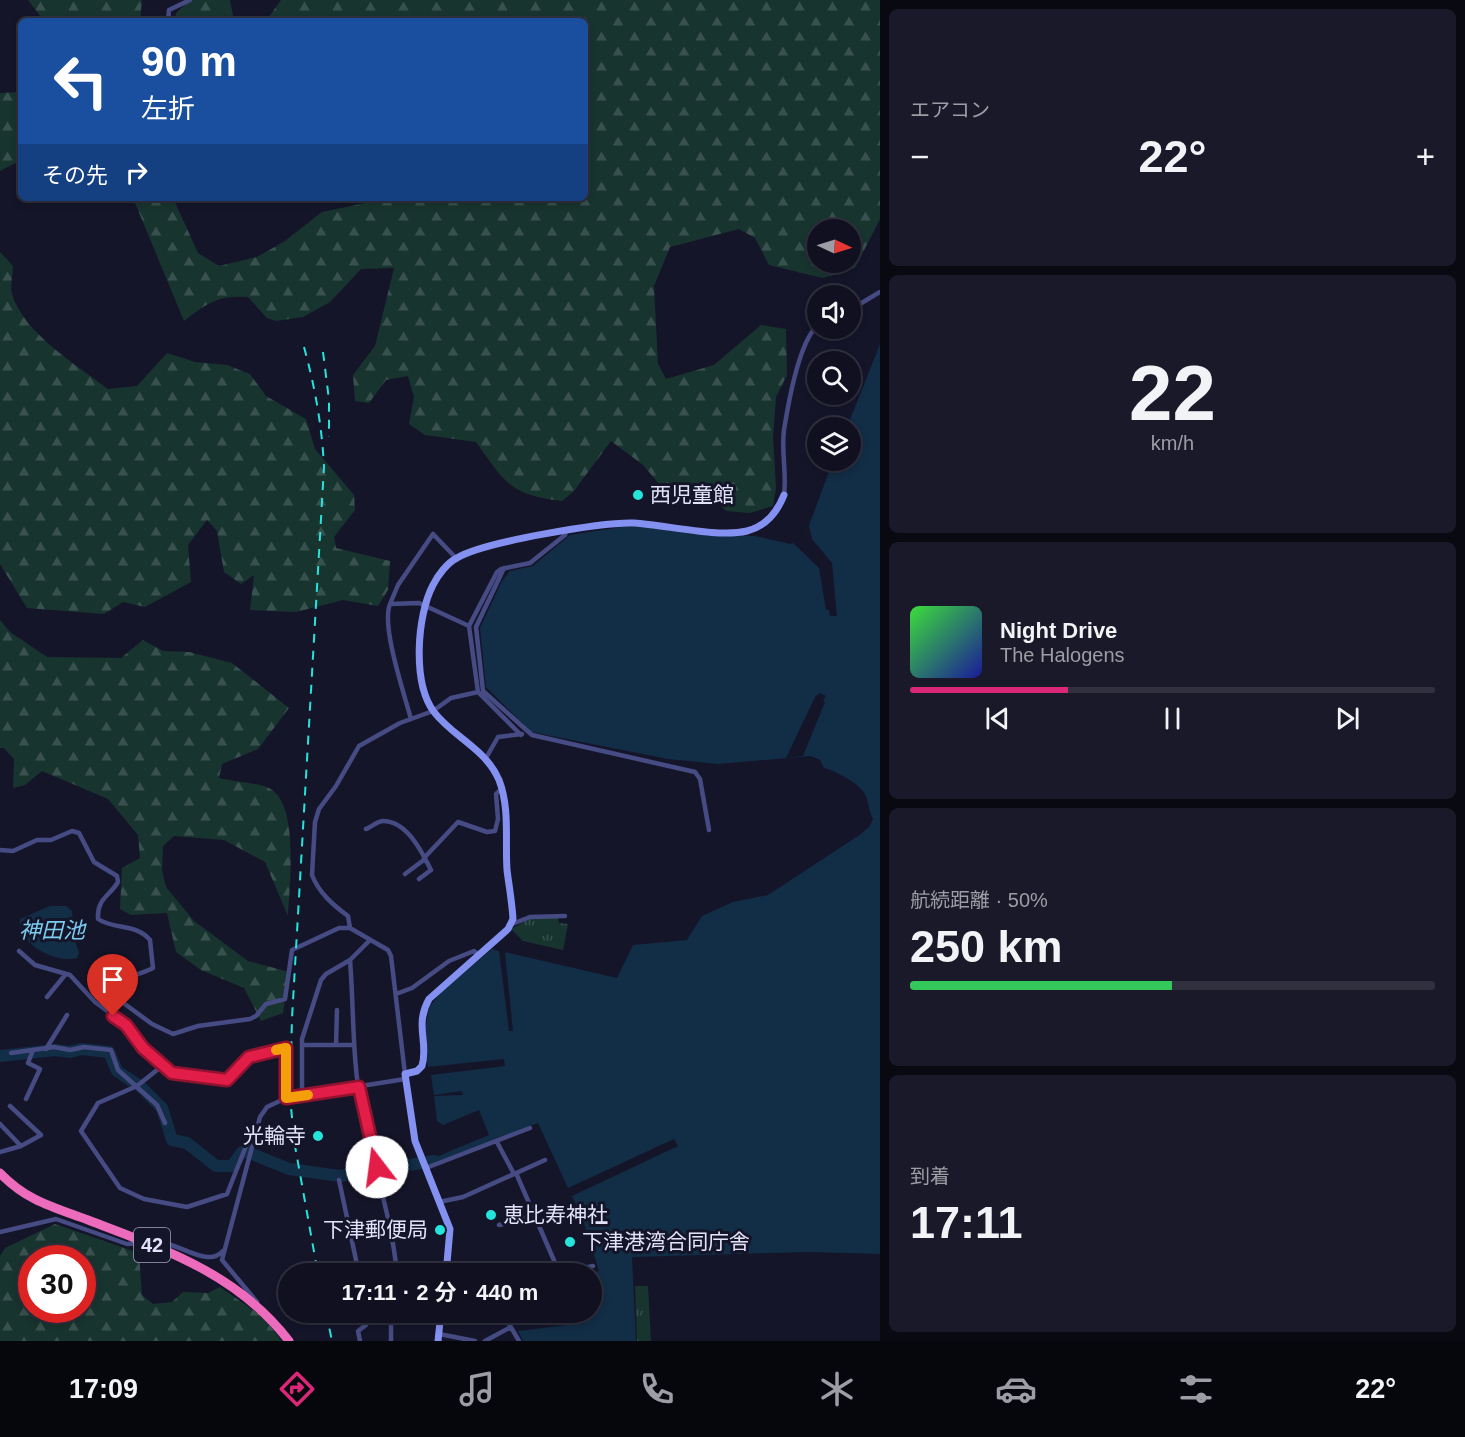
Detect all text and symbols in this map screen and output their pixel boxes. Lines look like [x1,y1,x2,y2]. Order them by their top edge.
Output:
text: 90 m [141,38,237,85]
icon: left [42,42,120,120]
text: 左折 [141,94,195,124]
text: エアコン [910,99,990,121]
text: 22° [1138,131,1207,182]
text: − [910,138,929,175]
text: + [1416,138,1435,175]
icon: right [120,156,153,189]
text: その先 [42,163,108,188]
north arrow [807,219,861,273]
map controls [807,219,861,471]
button: sound [807,285,861,339]
text: 22 [1129,349,1216,437]
button: search [807,351,861,405]
button: layers [807,417,861,471]
text: km/h [1151,432,1194,454]
place label: 西児童館 [650,483,734,506]
marker: 西児童館 [631,488,645,502]
text: Night Drive [1000,618,1117,643]
text: The Halogens [1000,644,1125,666]
icon: previous [981,702,1014,735]
icon: pause [1156,702,1189,735]
icon: next [1331,702,1364,735]
text: 航続距離 · 50% [910,889,1048,911]
water label: 神田池 [19,918,87,943]
text: 250 km [910,921,1063,972]
pin [87,954,138,1016]
icon: arrive [96,963,129,996]
place label: 光輪寺 [243,1124,306,1147]
marker: 光輪寺 [311,1129,325,1143]
position arrow [345,1135,409,1199]
text: 到着 [910,1165,950,1187]
text: 17:11 [910,1197,1023,1248]
place label: 恵比寿神社 [503,1203,608,1226]
marker: 恵比寿神社 [484,1208,498,1222]
place label: 下津郵便局 [323,1218,428,1241]
marker: 下津郵便局 [433,1223,447,1237]
road number: 42 [134,1228,170,1262]
place label: 下津港湾合同庁舎 [582,1230,750,1253]
marker: 下津港湾合同庁舎 [563,1235,577,1249]
speed limit sign: 30 [18,1245,96,1323]
text: 17:11 · 2 分 · 440 m [342,1280,538,1305]
icon: directions [276,1368,318,1410]
icon: music [456,1368,498,1410]
icon: phone [636,1368,678,1410]
icon: climate [816,1368,858,1410]
icon: car [995,1368,1037,1410]
icon: filters [1175,1368,1217,1410]
text: 17:09 [69,1374,138,1404]
text: 22° [1355,1374,1396,1404]

